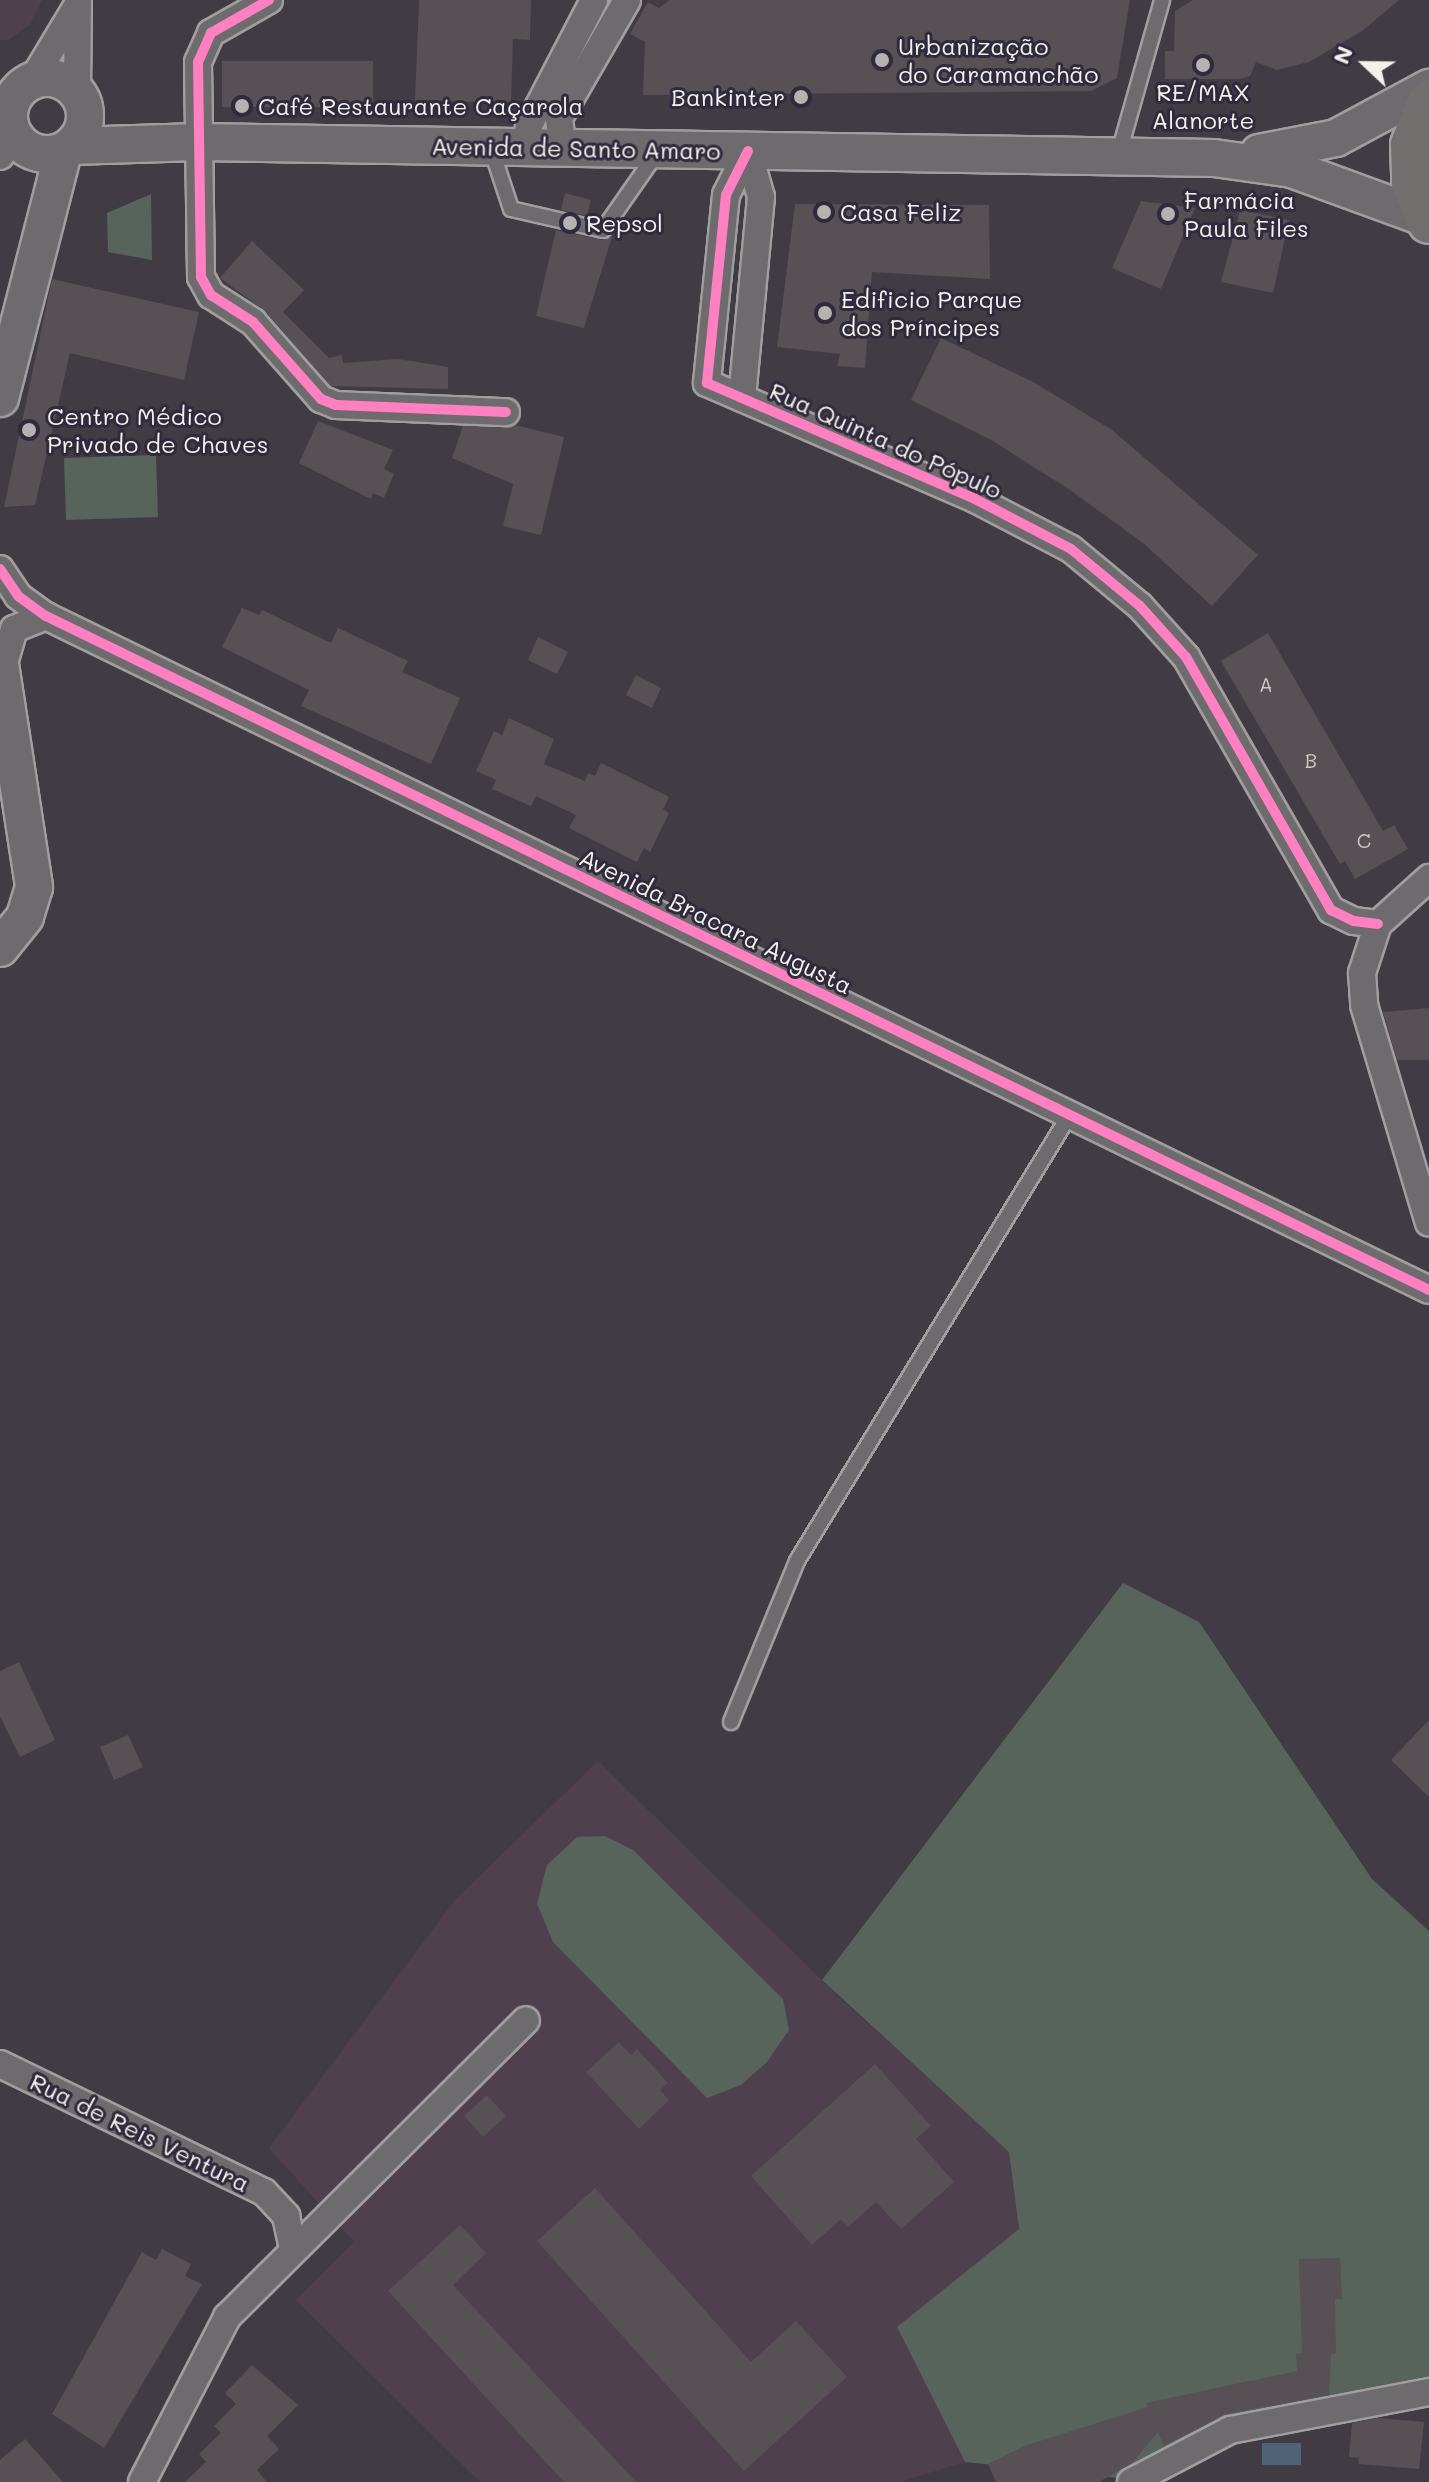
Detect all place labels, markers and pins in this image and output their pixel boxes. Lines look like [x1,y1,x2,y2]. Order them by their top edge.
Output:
place label: Urbanização do Caramanchão [898,32,1098,88]
marker: Urbanização do Caramanchão [873,51,891,69]
marker: RE/MAX Alanorte [1194,56,1212,74]
place label: RE/MAX Alanorte [1152,78,1254,134]
place label: Bankinter [671,83,785,111]
marker: Bankinter [792,88,810,106]
place label: Café Restaurante Caçarola [258,92,583,120]
marker: Café Restaurante Caçarola [233,97,251,115]
place label: Farmácia Paula Files [1184,186,1309,242]
place label: Casa Feliz [840,198,961,226]
marker: Casa Feliz [815,203,833,221]
marker: Farmácia Paula Files [1159,205,1177,223]
place label: Repsol [586,209,663,237]
marker: Repsol [561,214,579,232]
place label: Edificio Parque dos Príncipes [841,285,1022,341]
marker: Edificio Parque dos Príncipes [816,304,834,322]
place label: Centro Médico Privado de Chaves [47,402,268,458]
marker: Centro Médico Privado de Chaves [18,419,40,441]

